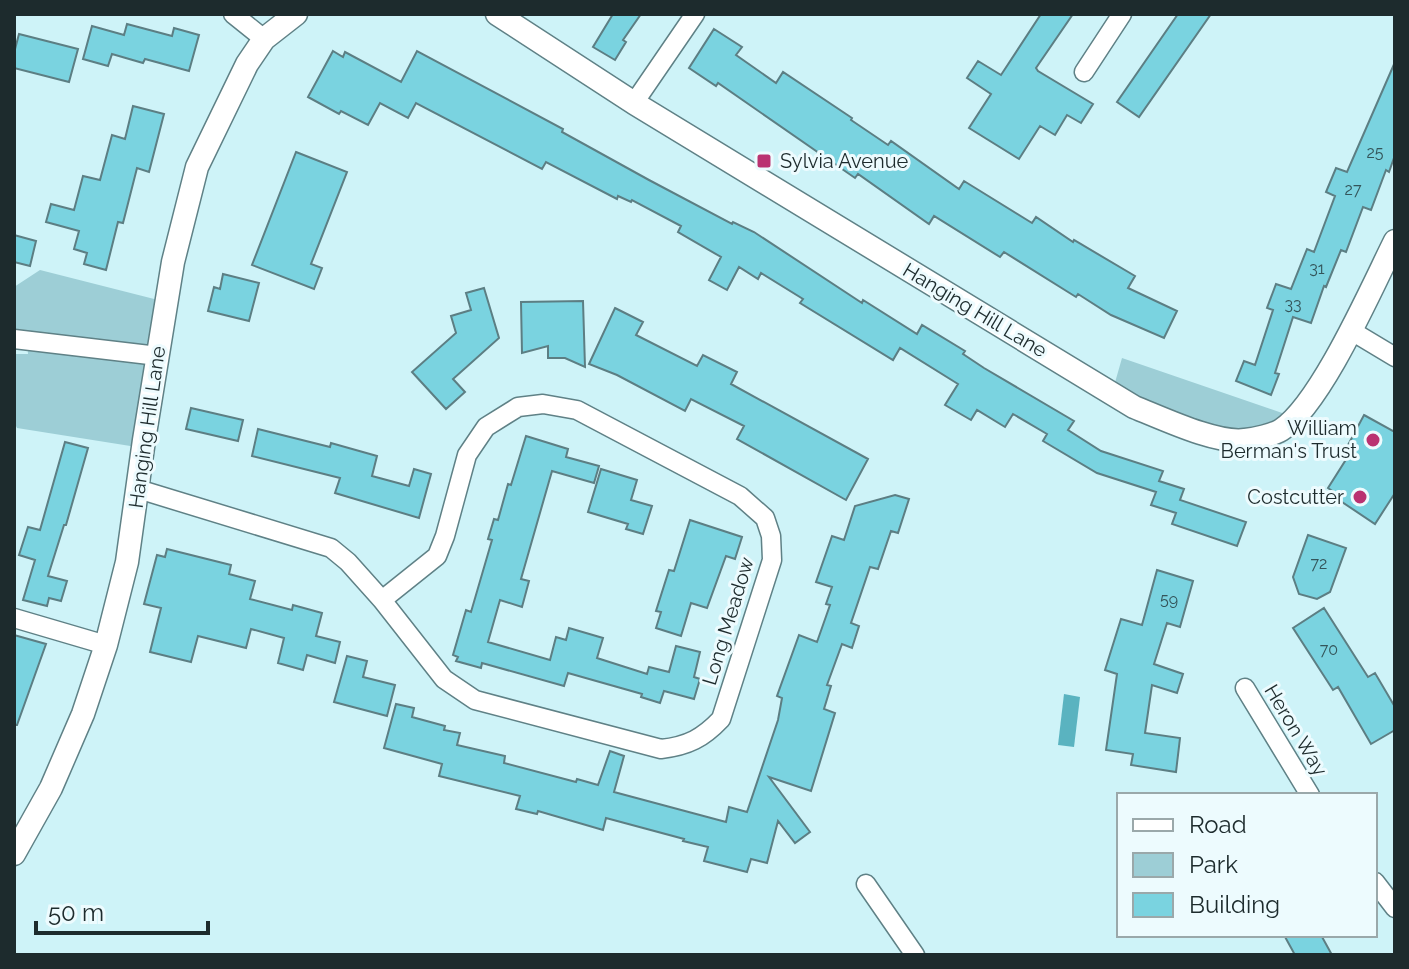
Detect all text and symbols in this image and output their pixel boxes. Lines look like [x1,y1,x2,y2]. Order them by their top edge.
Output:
house number: 25 [1366,143,1384,162]
place label: Sylvia Avenue [780,149,909,173]
marker: Sylvia Avenue [755,152,773,170]
house number: 27 [1345,180,1362,199]
street label: Hanging Hill Lane [899,258,1051,363]
house number: 31 [1309,259,1325,278]
house number: 33 [1284,295,1302,314]
street label: Hanging Hill Lane [124,344,170,510]
place label: William Berman's Trust [1221,416,1357,463]
marker: William Berman's Trust [1364,431,1382,449]
place label: Costcutter [1247,485,1344,509]
marker: Costcutter [1351,488,1369,506]
street label: Long Meadow [697,554,759,688]
house number: 72 [1311,554,1327,573]
house number: 59 [1160,590,1178,609]
house number: 70 [1320,640,1338,659]
street label: Heron Way [1259,680,1333,780]
legend [1117,793,1377,937]
text: Road [1189,810,1247,839]
text: Park [1189,850,1238,879]
scale bar [36,885,208,935]
text: Building [1189,890,1280,919]
text: 50 m [48,898,104,927]

